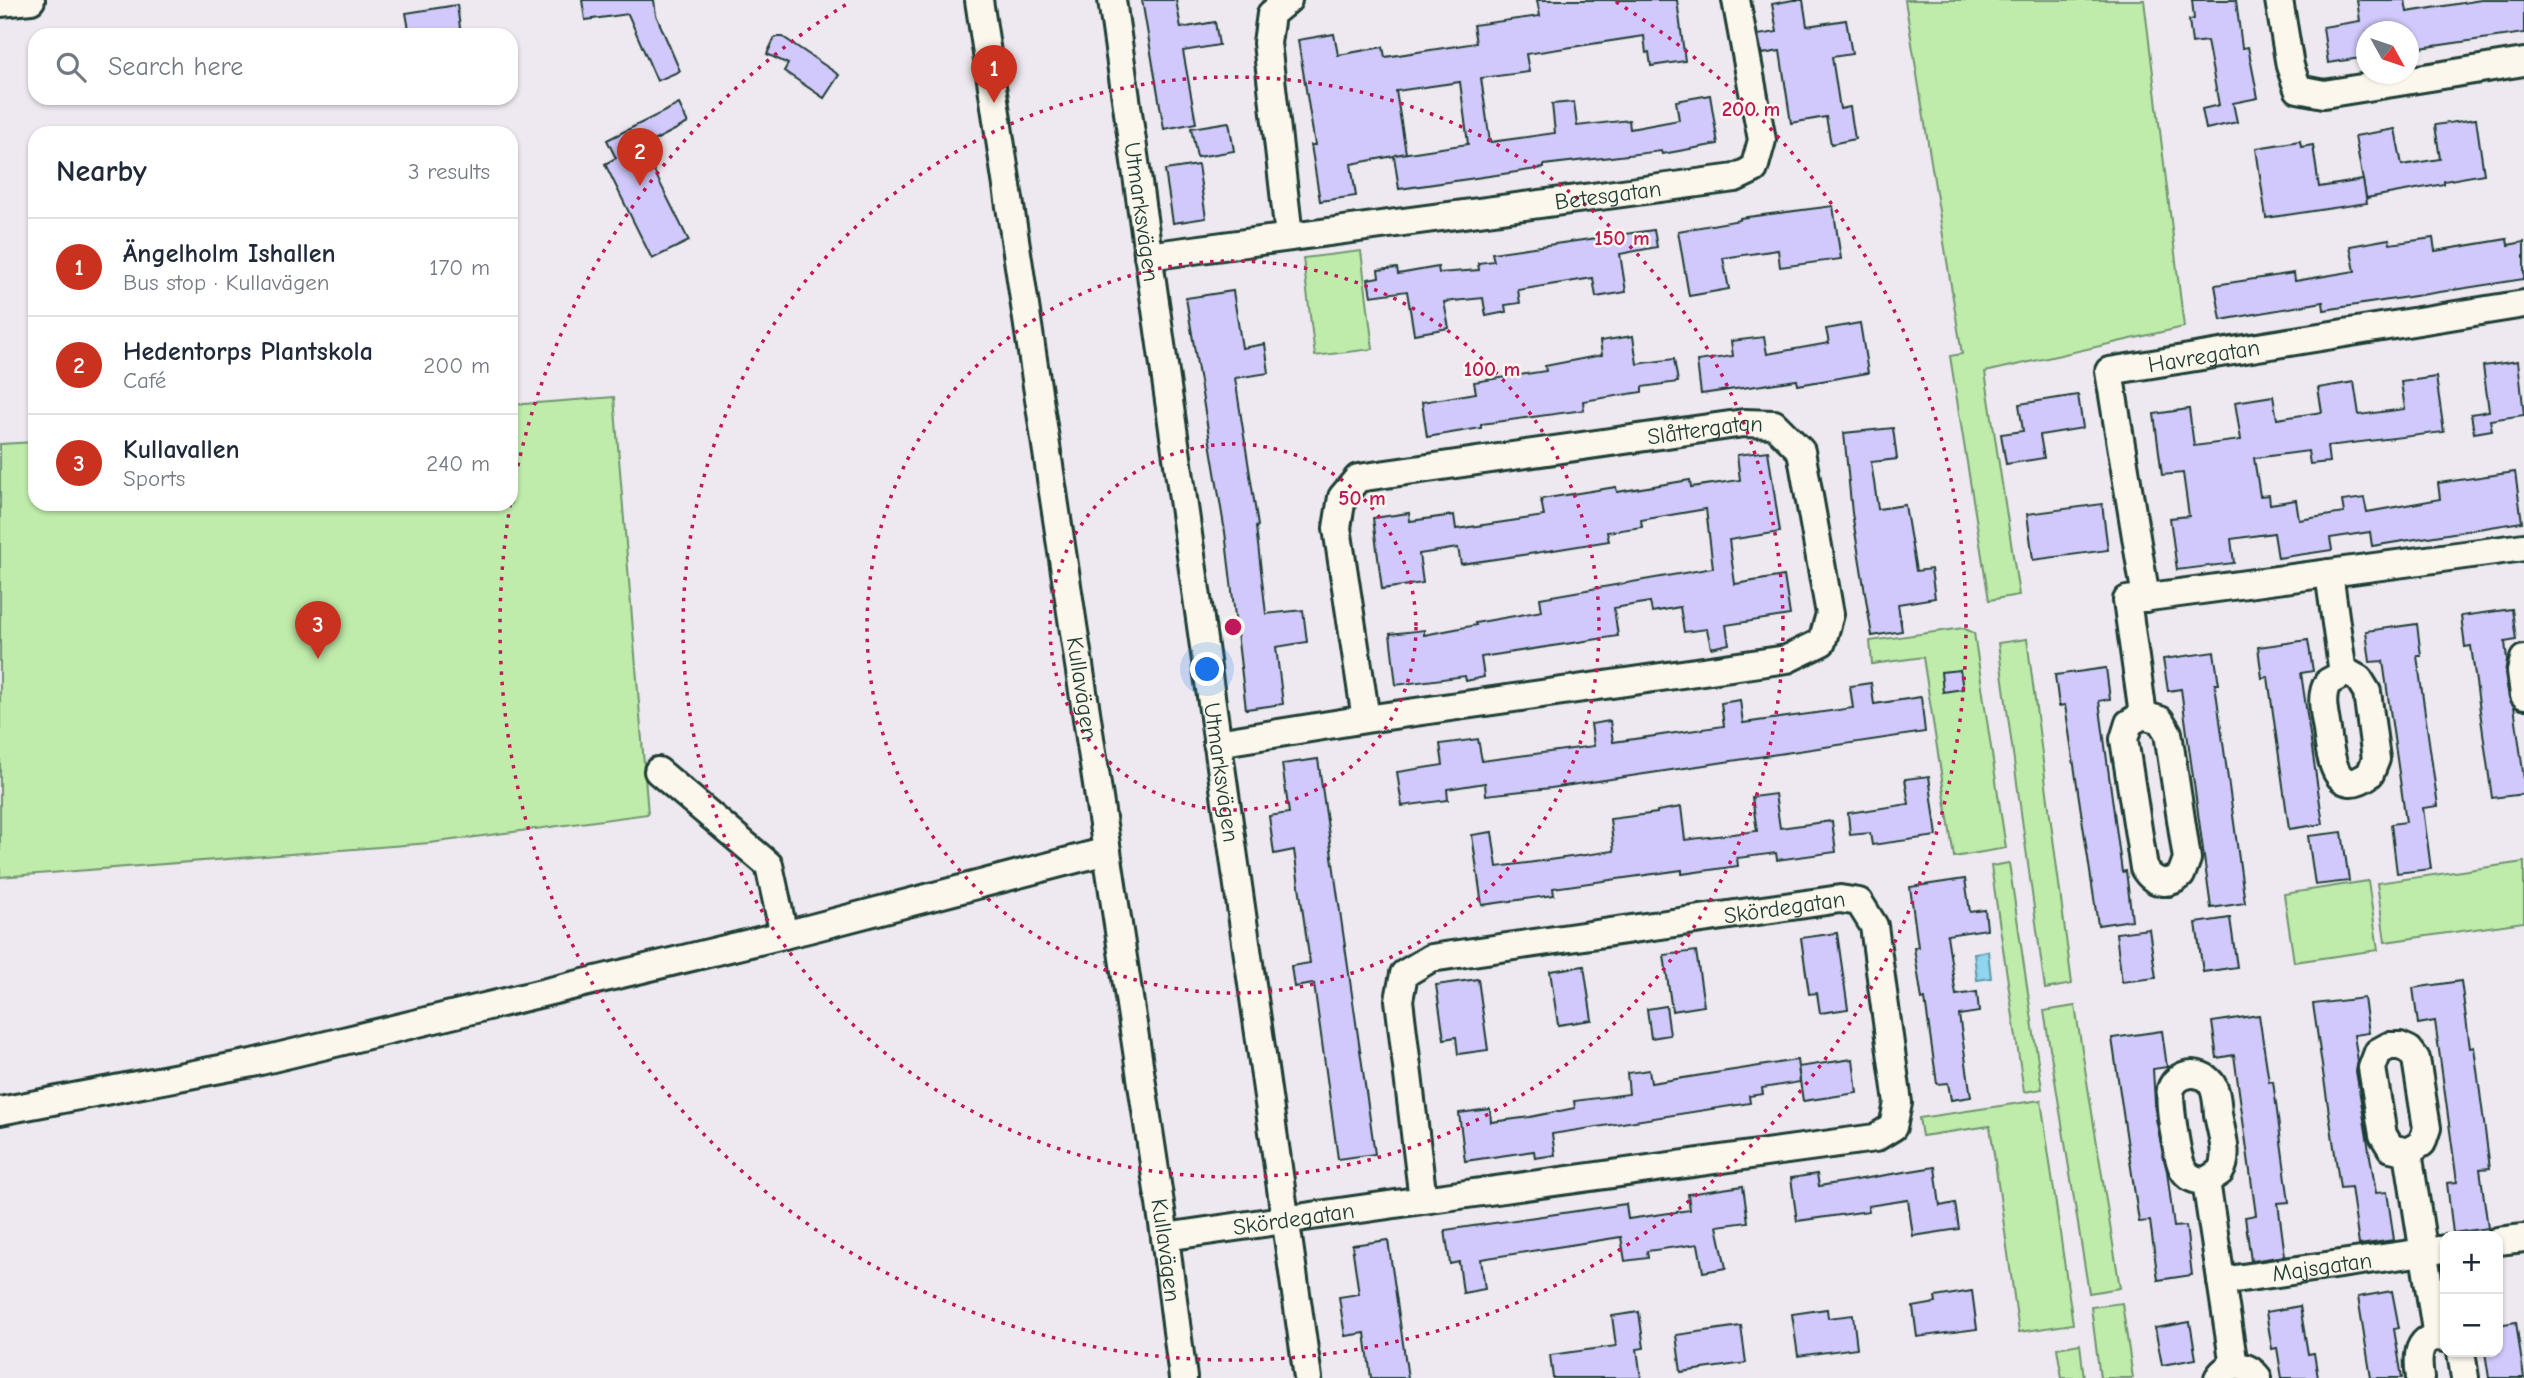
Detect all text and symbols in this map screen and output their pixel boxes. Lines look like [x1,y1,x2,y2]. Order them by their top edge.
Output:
north arrow [2356,21,2419,84]
search box [28,28,518,105]
pin: 1 [971,45,1017,103]
icon: search [52,48,90,86]
text: Search here [108,52,243,82]
text: 200 m [1722,97,1780,121]
pin: 2 [617,128,663,186]
street label: Utmarksvägen [1119,140,1165,283]
text: Nearby [56,154,147,189]
text: 3 results [408,158,490,185]
street label: Betesgatan [1553,174,1663,215]
text: 150 m [1594,226,1650,250]
text: Ängelholm Ishallen [123,239,336,269]
text: 1 [74,254,84,281]
text: 170 m [429,254,490,281]
text: Bus stop · Kullavägen [123,269,330,296]
street label: Havregatan [2146,333,2262,378]
text: Hedentorps Plantskola [123,337,373,367]
text: 2 [73,352,85,379]
text: 200 m [423,352,490,379]
text: 100 m [1464,357,1520,381]
text: Café [123,367,166,394]
street label: Slåttergatan [1645,409,1764,450]
text: Kullavallen [123,435,240,465]
text: 3 [73,450,85,477]
text: 240 m [426,450,490,477]
text: Sports [123,465,185,492]
text: 50 m [1338,486,1386,510]
pin: 3 [295,601,341,659]
centre of rings [1221,615,1245,639]
street label: Kullavägen [1061,635,1104,742]
your location [1190,652,1224,686]
street label: Utmarksvägen [1199,701,1245,844]
street label: Skördegatan [1722,885,1847,929]
street label: Kullavägen [1146,1196,1187,1303]
street label: Skördegatan [1231,1196,1356,1241]
map controls [2440,1231,2503,1357]
button: + [2440,1231,2503,1294]
street label: Majsgatan [2270,1246,2374,1287]
button: − [2440,1294,2503,1357]

